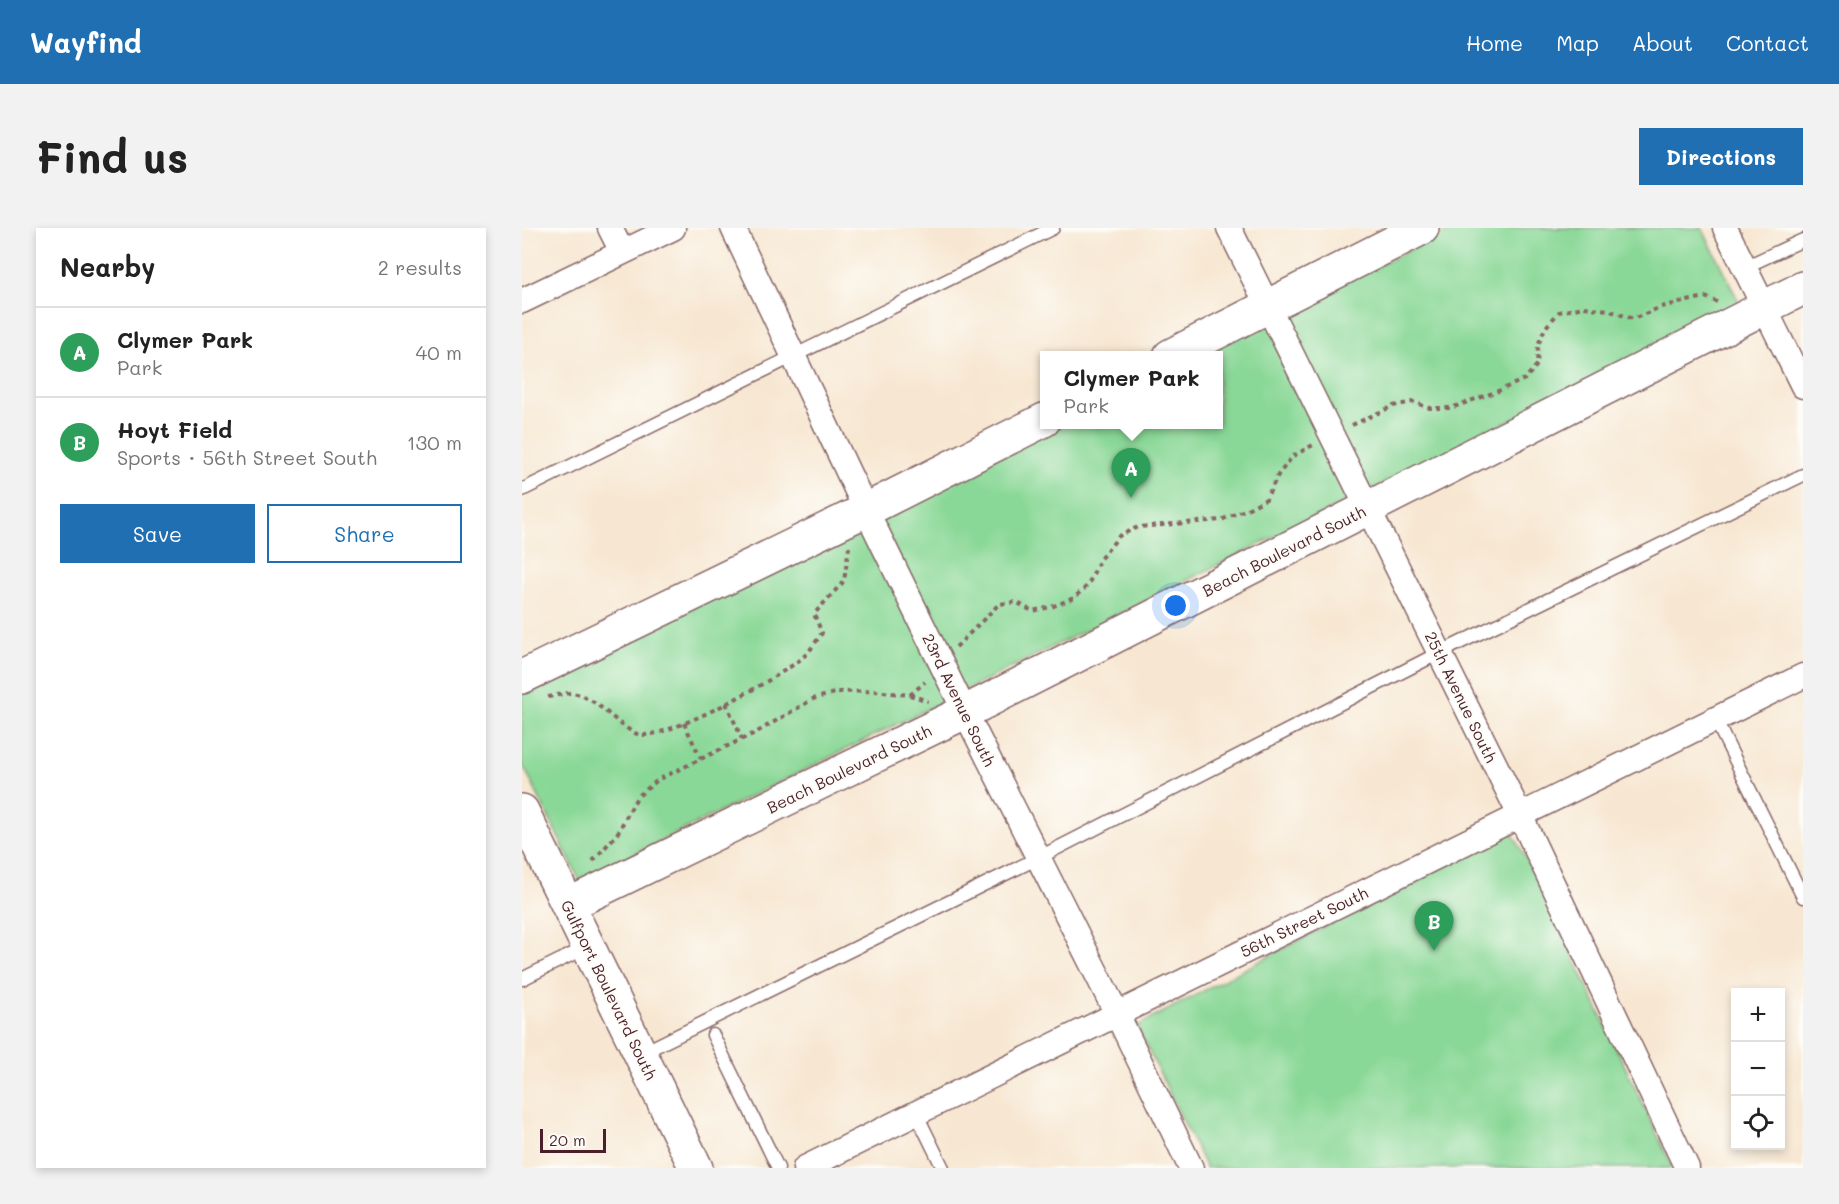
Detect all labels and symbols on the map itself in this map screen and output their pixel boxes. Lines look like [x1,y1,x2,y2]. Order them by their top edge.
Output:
pin: A [1112,448,1150,498]
street label: Beach Boulevard South [1199,500,1369,601]
your location [1161,591,1190,620]
street label: 25th Avenue South [1421,628,1502,766]
street label: 23rd Avenue South [918,630,1001,770]
street label: Beach Boulevard South [763,720,934,818]
street label: 56th Street South [1236,882,1371,962]
street label: Gulfport Boulevard South [557,896,662,1083]
pin: B [1414,902,1454,951]
scale bar [540,1126,606,1154]

